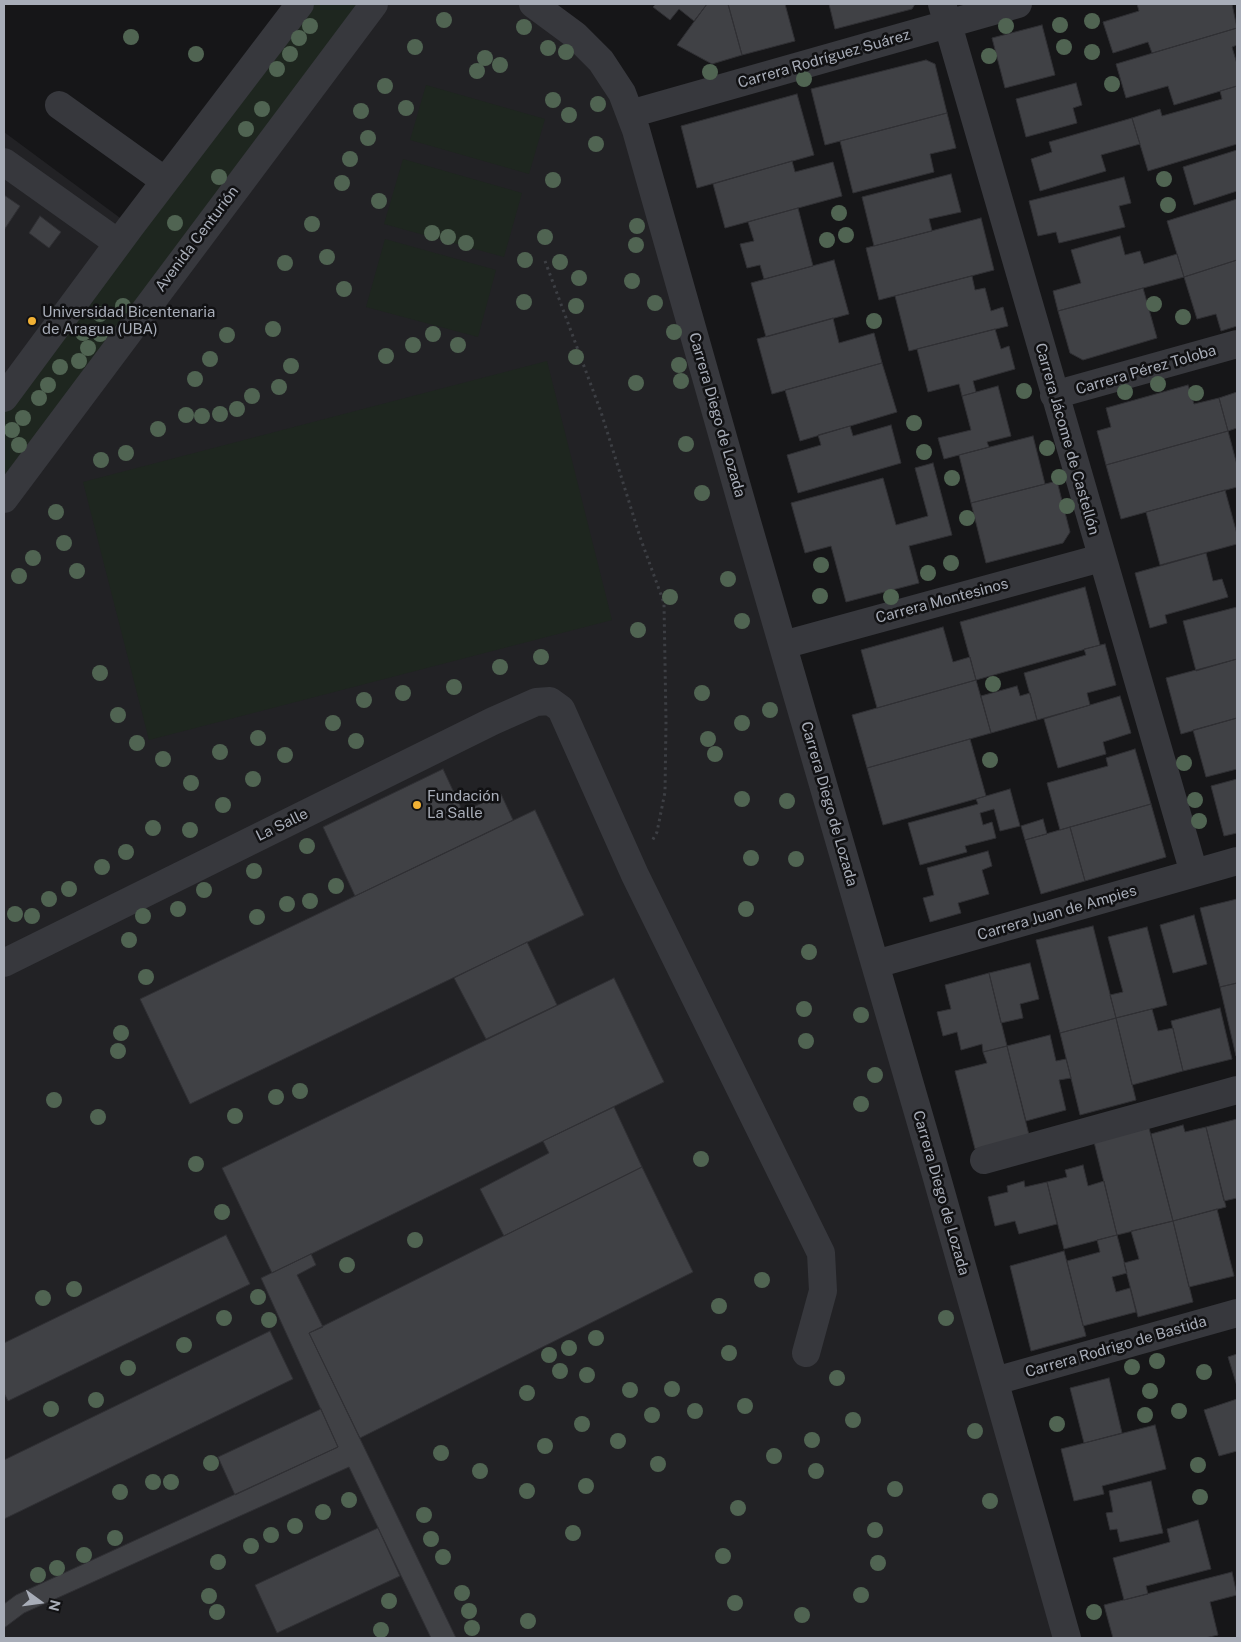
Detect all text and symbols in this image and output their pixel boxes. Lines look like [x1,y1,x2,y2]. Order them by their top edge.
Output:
street label: Carrera Rodríguez Suárez [736,26,912,92]
street label: Avenida Centurión [151,183,243,295]
place label: Universidad Bicentenaria de Aragua (UBA) [42,303,215,338]
marker: Universidad Bicentenaria de Aragua (UBA) [26,315,38,327]
street label: Carrera Diego de Lozada [685,331,749,499]
street label: Carrera Jácome de Castellón [1031,341,1103,537]
street label: Carrera Pérez Toloba [1074,341,1218,399]
street label: Carrera Montesinos [874,575,1010,627]
street label: Carrera Diego de Lozada [797,720,861,888]
place label: Fundación La Salle [427,787,499,822]
marker: Fundación La Salle [411,799,423,811]
street label: La Salle [253,805,311,845]
street label: Carrera Juan de Ampies [975,882,1139,944]
street label: Carrera Diego de Lozada [909,1109,973,1277]
street label: Carrera Rodrigo de Bastida [1023,1312,1209,1382]
north arrow [15,1577,65,1627]
text: N [45,1598,64,1613]

